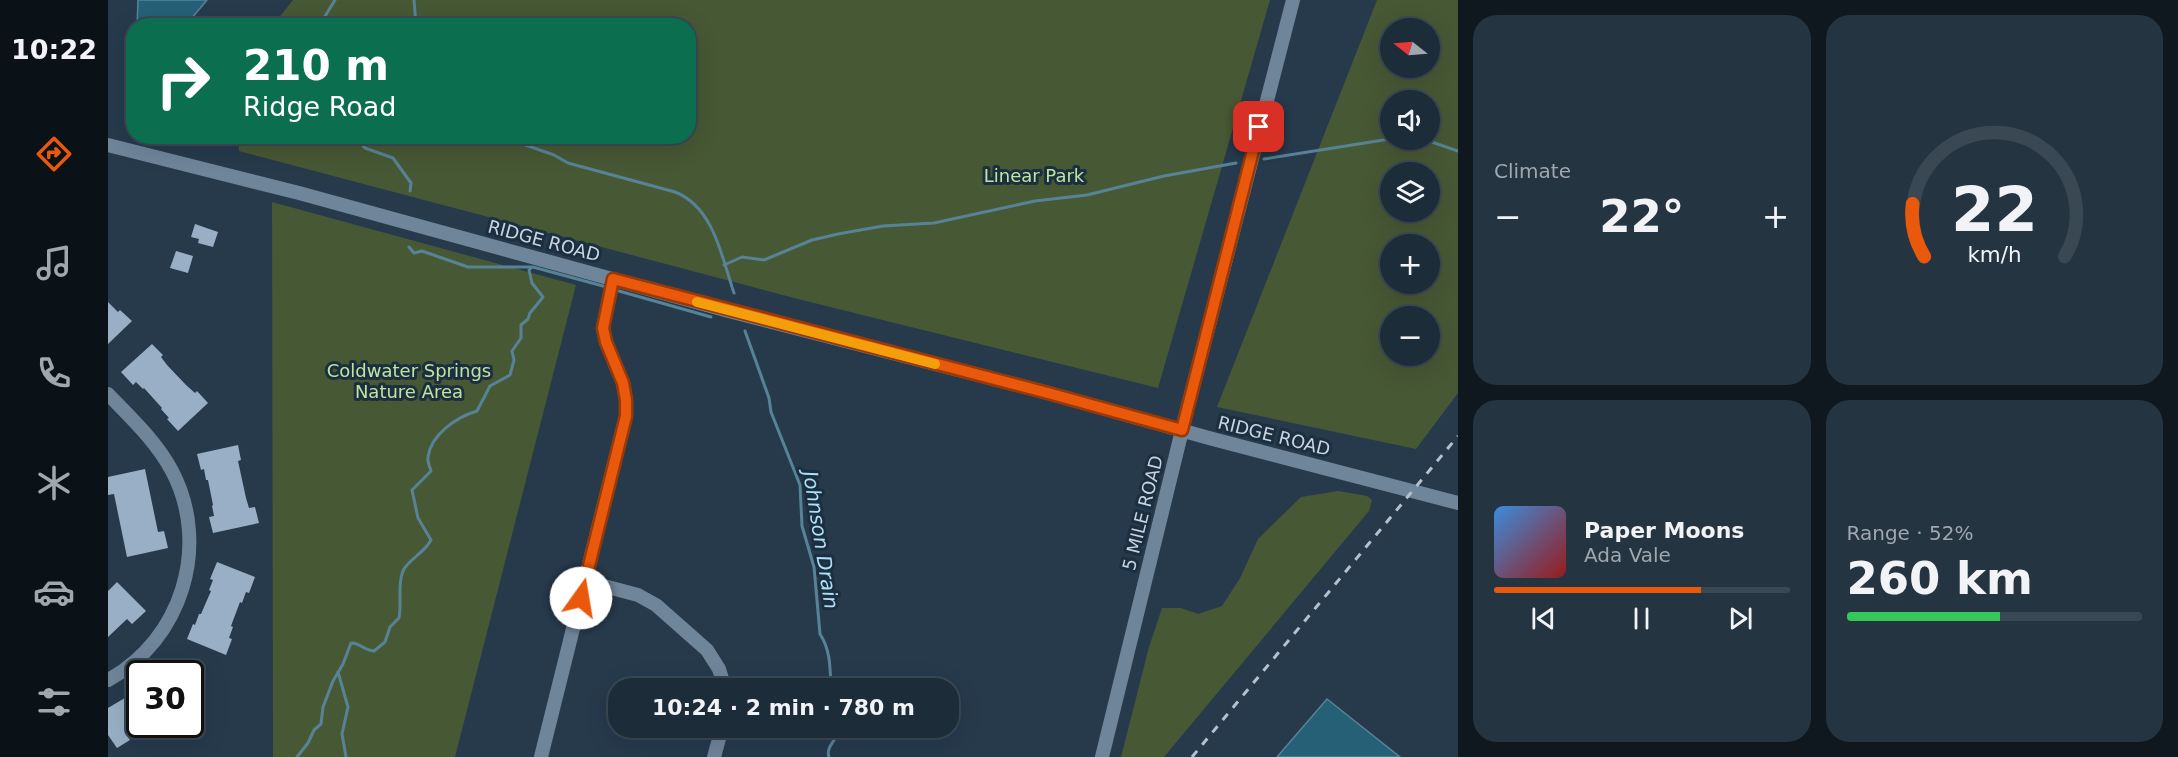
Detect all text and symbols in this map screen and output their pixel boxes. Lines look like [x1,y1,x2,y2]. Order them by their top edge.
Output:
north arrow [1380,18,1440,78]
map controls [1380,18,1440,366]
text: 10:22 [11,34,97,65]
text: 210 m [243,41,389,90]
icon: right [144,42,222,120]
button: sound [1380,90,1440,150]
text: Ridge Road [243,91,396,122]
pin [1233,101,1284,152]
icon: arrive [1242,110,1275,143]
icon: directions [33,133,75,175]
text: Climate [1494,159,1571,183]
button: layers [1380,162,1440,222]
park label: Linear Park [984,165,1085,186]
text: 22 [1951,173,2038,246]
text: 22° [1599,190,1684,243]
text: − [1494,197,1522,236]
text: + [1762,197,1790,236]
street label: RIDGE ROAD [486,215,603,266]
button: + [1380,234,1440,294]
icon: music [33,242,75,284]
text: km/h [1967,242,2021,267]
button: − [1380,306,1440,366]
icon: phone [33,352,75,394]
park label: Coldwater Springs Nature Area [327,360,491,402]
street label: RIDGE ROAD [1216,411,1333,460]
street label: 5 MILE ROAD [1118,453,1167,573]
icon: climate [33,462,75,504]
water label: Johnson Drain [798,465,844,611]
text: Paper Moons [1584,518,1744,543]
text: Range · 52% [1847,521,1973,545]
text: Ada Vale [1584,543,1671,567]
text: 260 km [1847,552,2033,605]
position arrow [549,566,613,630]
icon: car [33,571,75,613]
icon: previous [1527,602,1560,635]
icon: pause [1625,602,1658,635]
icon: next [1724,602,1757,635]
speed limit sign: 30 [126,660,204,738]
icon: filters [33,681,75,723]
text: 10:24 · 2 min · 780 m [652,695,915,720]

